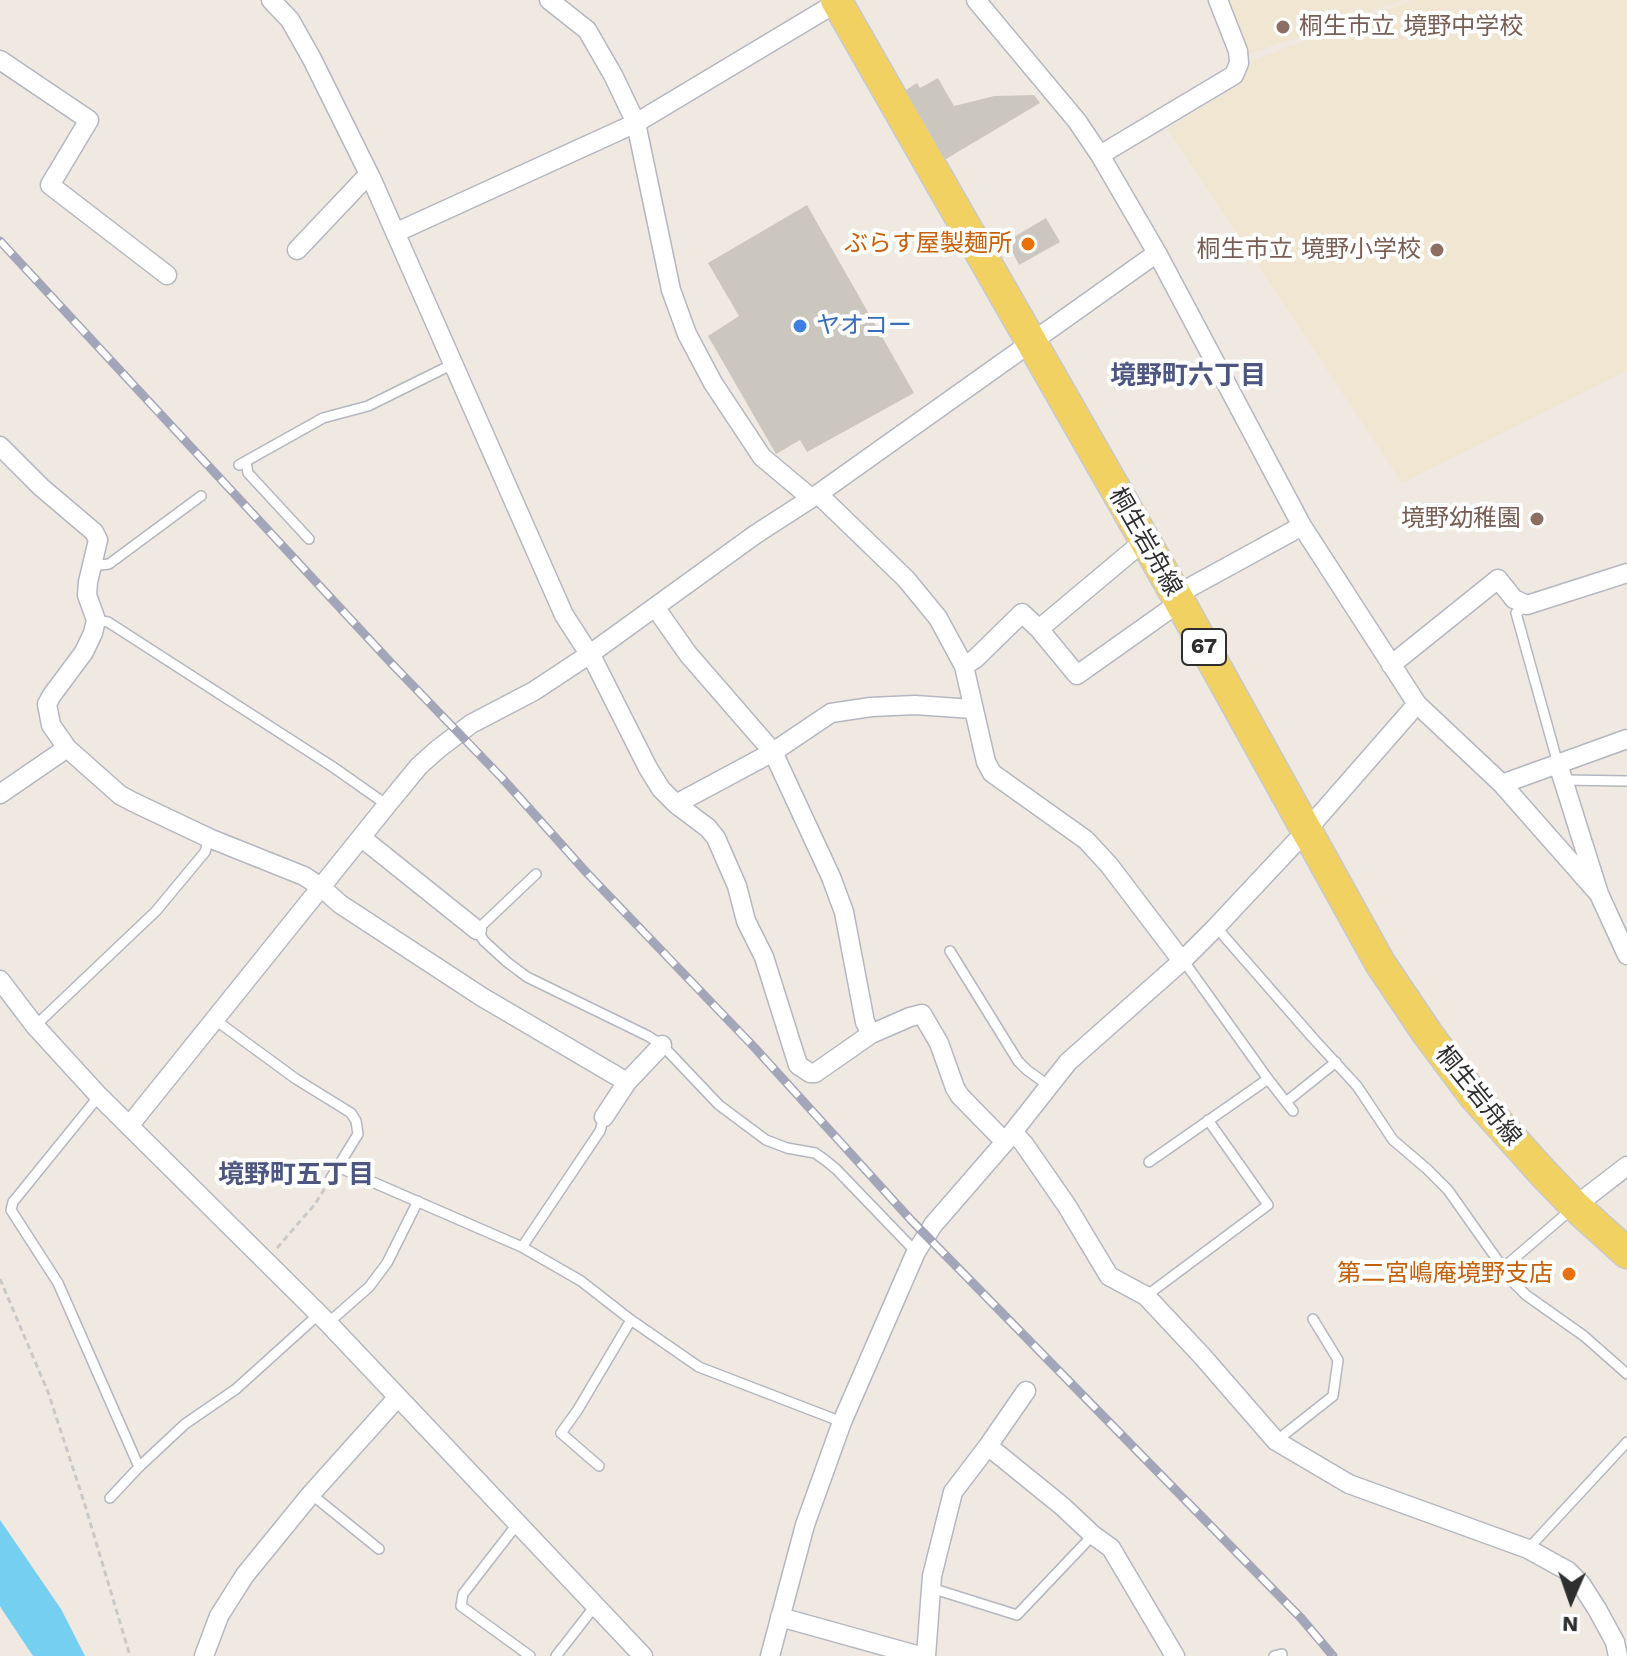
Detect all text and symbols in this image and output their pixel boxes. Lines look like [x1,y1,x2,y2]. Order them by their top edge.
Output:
place label: 桐生市立 境野中学校 [1299,13,1523,41]
marker: 桐生市立 境野中学校 [1274,18,1292,36]
place label: ぶらす屋製麺所 [844,230,1012,258]
marker: ぶらす屋製麺所 [1019,235,1037,253]
place label: 桐生市立 境野小学校 [1197,236,1421,264]
marker: 桐生市立 境野小学校 [1428,241,1446,259]
place label: ヤオコー [816,312,912,340]
marker: ヤオコー [791,317,809,335]
district label: 境野町六丁目 [1110,360,1266,392]
street label: 桐生岩舟線 [1103,483,1187,601]
place label: 境野幼稚園 [1401,505,1521,533]
marker: 境野幼稚園 [1528,510,1546,528]
road number: 67 [1182,629,1226,665]
street label: 桐生岩舟線 [1429,1040,1527,1152]
district label: 境野町五丁目 [218,1159,374,1191]
place label: 第二宮嶋庵境野支店 [1337,1260,1553,1288]
marker: 第二宮嶋庵境野支店 [1560,1265,1578,1283]
north arrow [1531,1560,1611,1640]
text: N [1562,1612,1579,1637]

